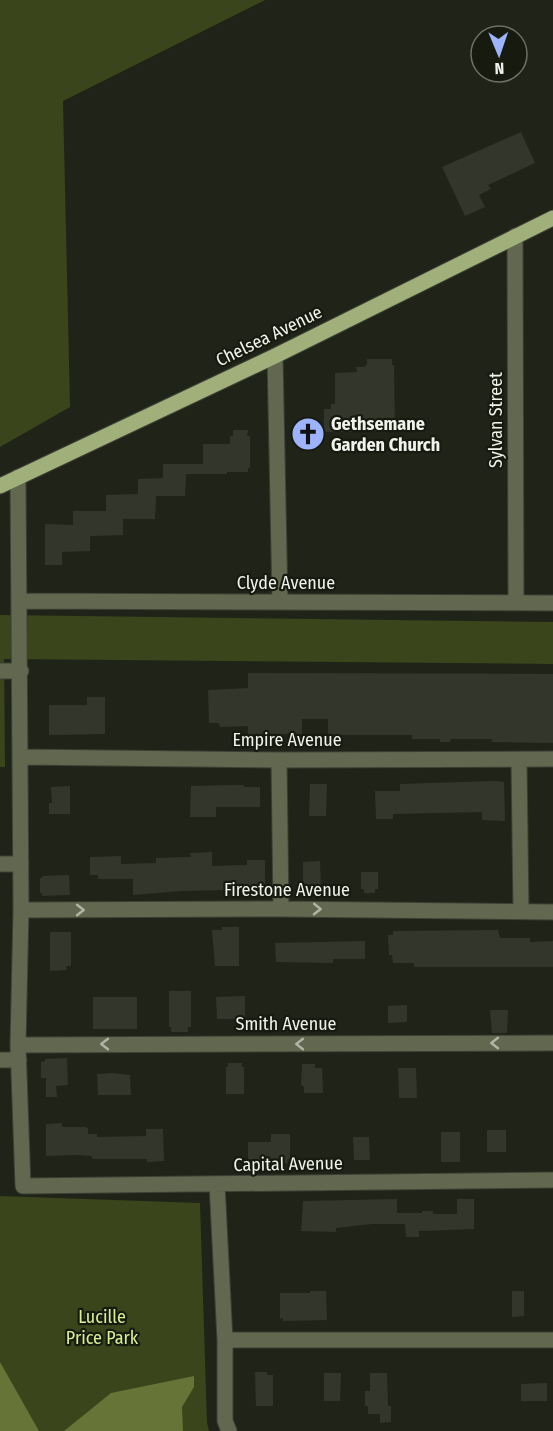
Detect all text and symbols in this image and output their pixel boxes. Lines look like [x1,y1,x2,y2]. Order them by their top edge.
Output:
north arrow [469,24,529,84]
text: N [494,59,505,78]
street label: Chelsea Avenue [212,301,326,371]
street label: Sylvan Street [485,372,507,468]
place label: Gethsemane Garden Church [331,413,440,456]
church icon: Gethsemane Garden Church [290,416,326,452]
street label: Clyde Avenue [237,572,335,594]
street label: Empire Avenue [232,729,342,751]
street label: Firestone Avenue [224,879,350,901]
one-way arrow [312,903,321,915]
one-way arrow [75,904,84,916]
street label: Smith Avenue [236,1013,337,1035]
one-way arrow [490,1037,499,1049]
one-way arrow [100,1038,109,1051]
one-way arrow [295,1038,304,1050]
street label: Capital Avenue [233,1152,343,1176]
park label: Lucille Price Park [66,1306,139,1349]

